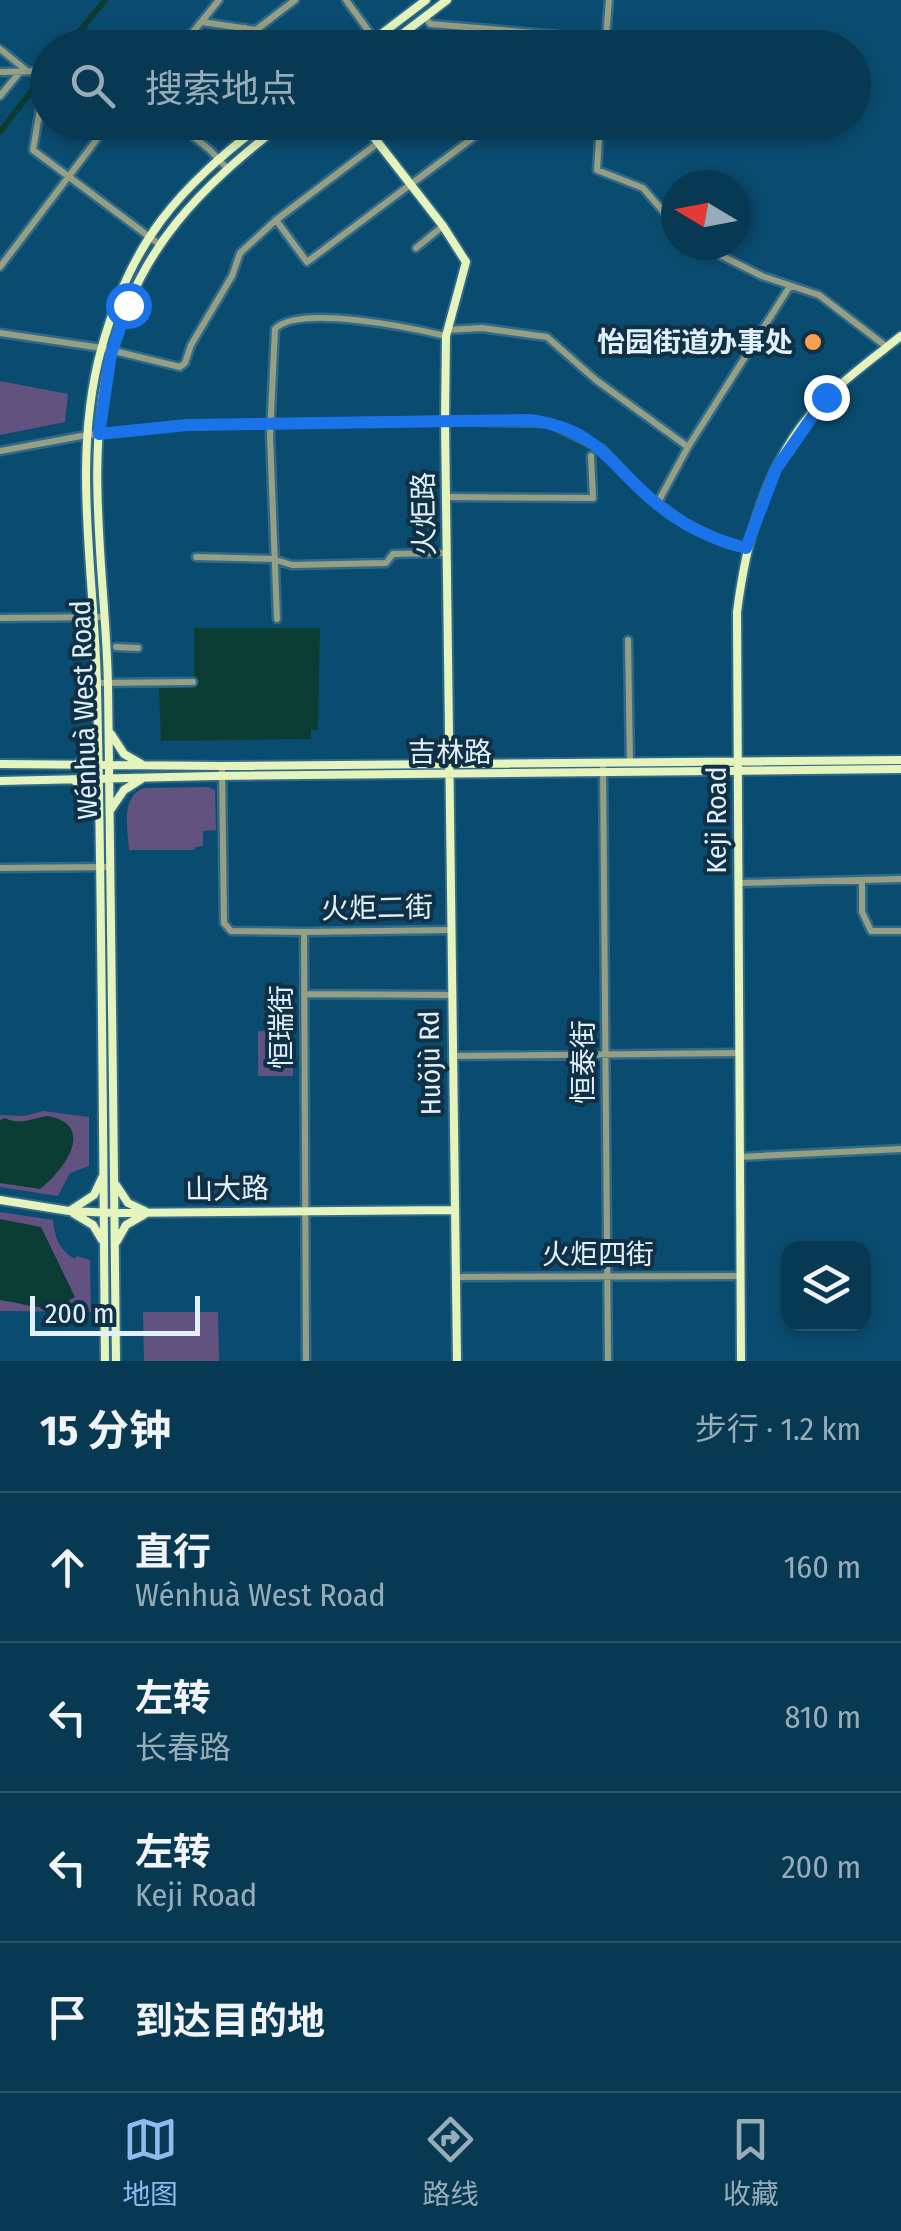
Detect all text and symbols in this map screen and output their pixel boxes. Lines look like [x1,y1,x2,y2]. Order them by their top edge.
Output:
search box [30,30,871,140]
icon: search [65,58,120,113]
text: 搜索地点 [145,66,297,112]
north arrow [661,170,751,260]
route start [106,283,152,329]
place label: 怡园街道办事处 [597,326,793,359]
marker: 怡园街道办事处 [802,331,824,353]
route end [804,375,850,421]
street label: 火炬路 [407,472,441,556]
street label: Wénhuà West Road [64,600,104,820]
street label: 吉林路 [408,736,492,769]
street label: Keji Road [700,767,733,874]
street label: 火炬二街 [321,891,433,925]
street label: 恒瑞街 [265,985,298,1069]
street label: Huǒjù Rd [413,1010,447,1116]
street label: 恒泰街 [567,1020,600,1104]
street label: 山大路 [185,1172,269,1206]
street label: 火炬四街 [542,1238,654,1271]
map controls [781,1241,871,1331]
button: layers [781,1241,871,1331]
scale bar [30,1291,200,1336]
text: 200 m [45,1297,115,1330]
text: 15 分钟 [40,1406,171,1456]
text: 步行 · 1.2 km [695,1410,861,1448]
text: 直行 [135,1529,211,1575]
icon: ahead [40,1540,95,1595]
text: 160 m [784,1548,861,1586]
text: Wénhuà West Road [135,1576,386,1614]
text: 左转 [135,1675,211,1721]
icon: left [40,1690,95,1745]
text: 810 m [785,1698,861,1736]
text: 长春路 [135,1729,231,1767]
text: 左转 [135,1829,211,1875]
icon: left [40,1840,95,1895]
text: 200 m [781,1848,861,1886]
text: Keji Road [135,1876,257,1914]
icon: arrive [40,1990,95,2045]
text: 到达目的地 [135,1998,325,2044]
tab: 地图 [122,2112,178,2212]
tab: 路线 [422,2112,479,2212]
tab: 收藏 [723,2112,779,2212]

